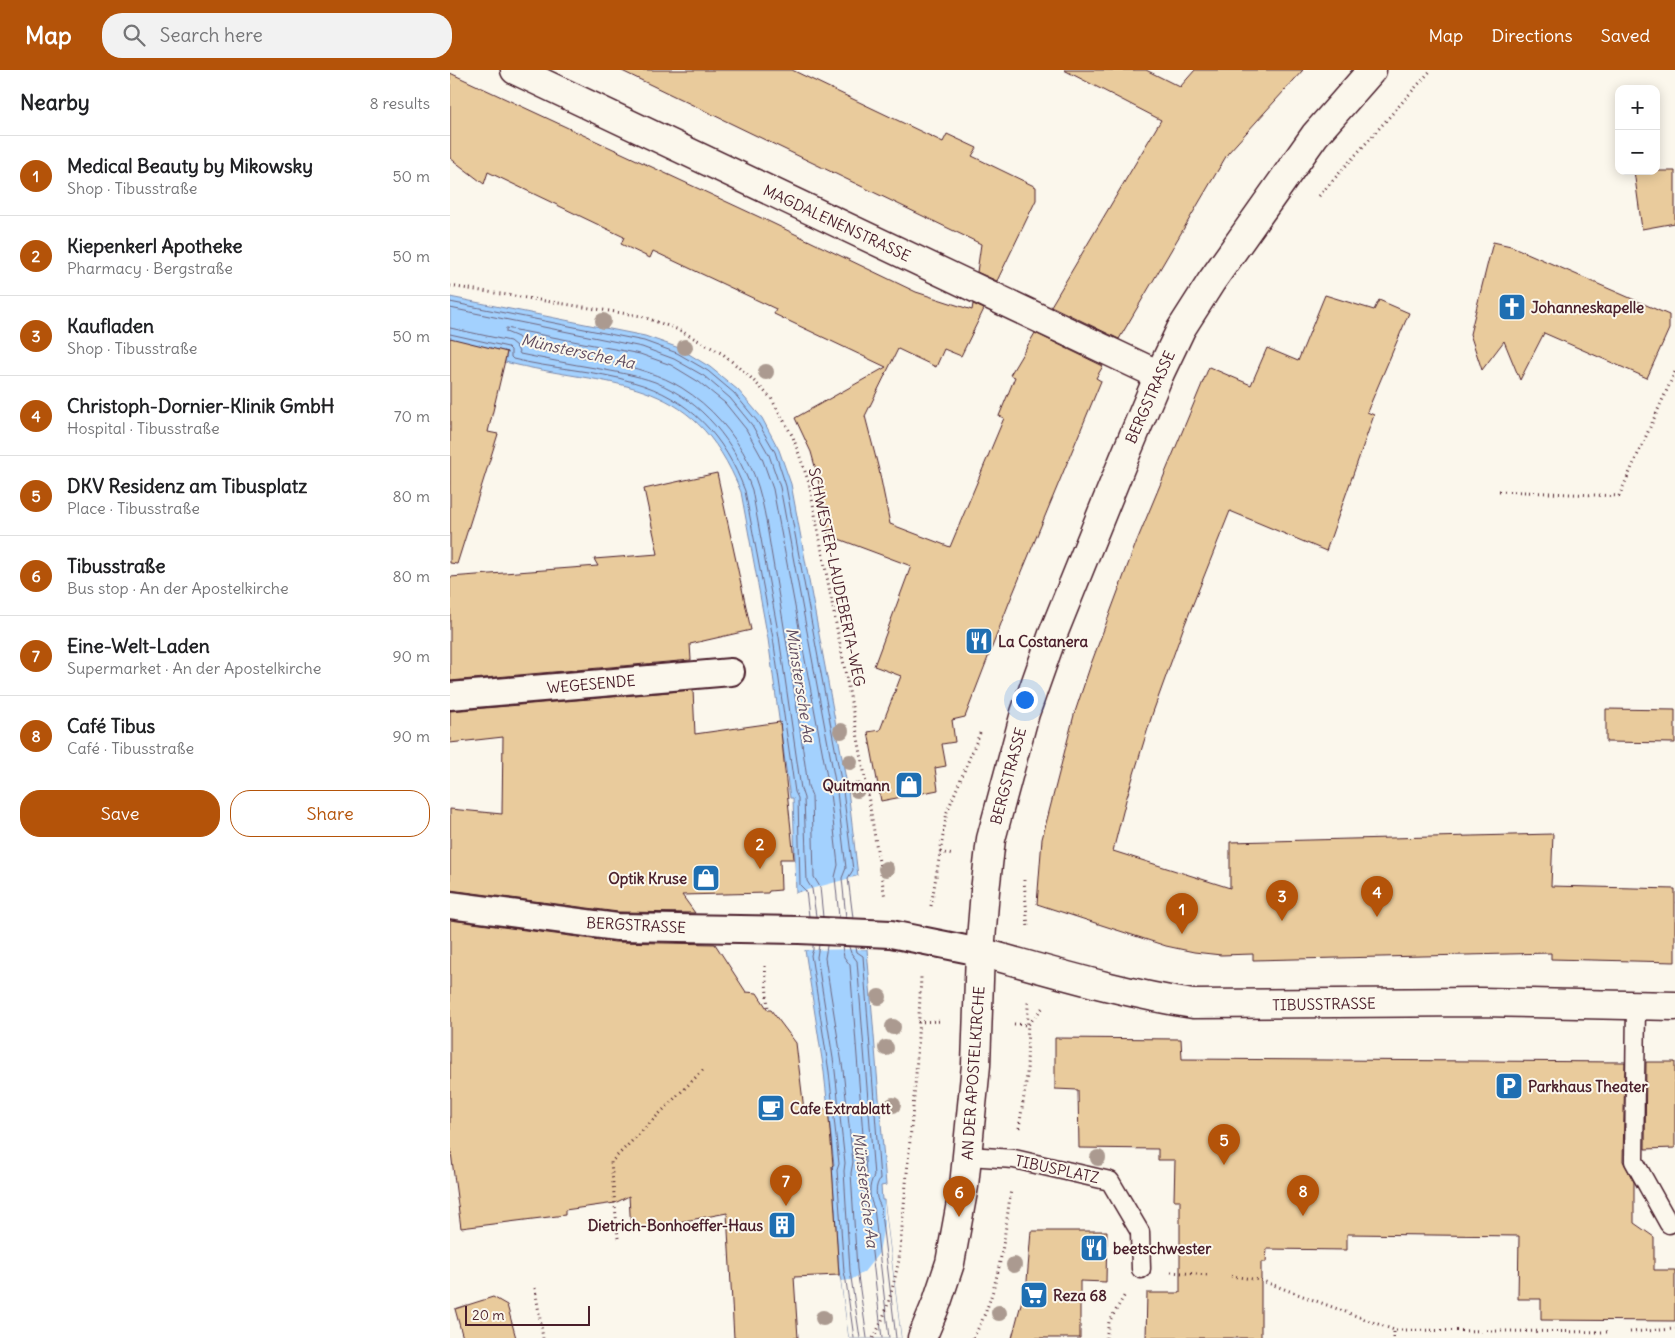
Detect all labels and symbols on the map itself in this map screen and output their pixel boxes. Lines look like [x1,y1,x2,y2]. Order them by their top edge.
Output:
street label: MAGDALENENSTRASSE [760,181,914,266]
church icon: Johanneskapelle [1497,292,1527,322]
place label: Johanneskapelle [1531,298,1644,318]
water label: Münstersche Aa [519,329,637,373]
street label: BERGSTRASSE [1121,347,1179,446]
street label: SCHWESTER-LAUDEBERTA-WEG [805,466,870,688]
water label: Münstersche Aa [782,626,820,745]
restaurant icon: La Costanera [964,626,994,656]
place label: La Costanera [998,632,1089,651]
street label: WEGESENDE [546,671,636,697]
your location [1012,687,1038,713]
street label: BERGSTRASSE [986,725,1030,827]
shop icon: Quitmann [894,770,924,800]
place label: Quitmann [822,776,890,795]
pin: 2 [744,828,776,869]
shop icon: Optik Kruse [691,863,721,893]
place label: Optik Kruse [608,869,687,889]
pin: 4 [1361,876,1393,917]
pin: 3 [1266,880,1298,921]
pin: 1 [1166,893,1198,934]
street label: BERGSTRASSE [586,913,687,937]
street label: AN DER APOSTELKIRCHE [957,985,989,1161]
street label: TIBUSSTRASSE [1272,994,1376,1014]
parking icon: Parkhaus Theater [1494,1071,1524,1101]
place label: Parkhaus Theater [1528,1077,1648,1096]
cafe icon: Cafe Extrablatt [756,1093,786,1123]
place label: Cafe Extrablatt [790,1099,891,1118]
pin: 5 [1208,1124,1240,1165]
water label: Münstersche Aa [849,1131,883,1249]
street label: TIBUSPLATZ [1013,1151,1101,1187]
pin: 7 [770,1165,802,1206]
pin: 8 [1287,1175,1319,1216]
pin: 6 [943,1176,975,1217]
building icon: Dietrich-Bonhoeffer-Haus [767,1210,797,1240]
place label: Dietrich-Bonhoeffer-Haus [588,1216,763,1235]
restaurant icon: beetschwester [1079,1233,1109,1263]
place label: beetschwester [1113,1239,1212,1258]
supermarket icon: Reza 68 [1019,1280,1049,1310]
place label: Reza 68 [1053,1286,1107,1305]
scale bar [465,1303,590,1326]

